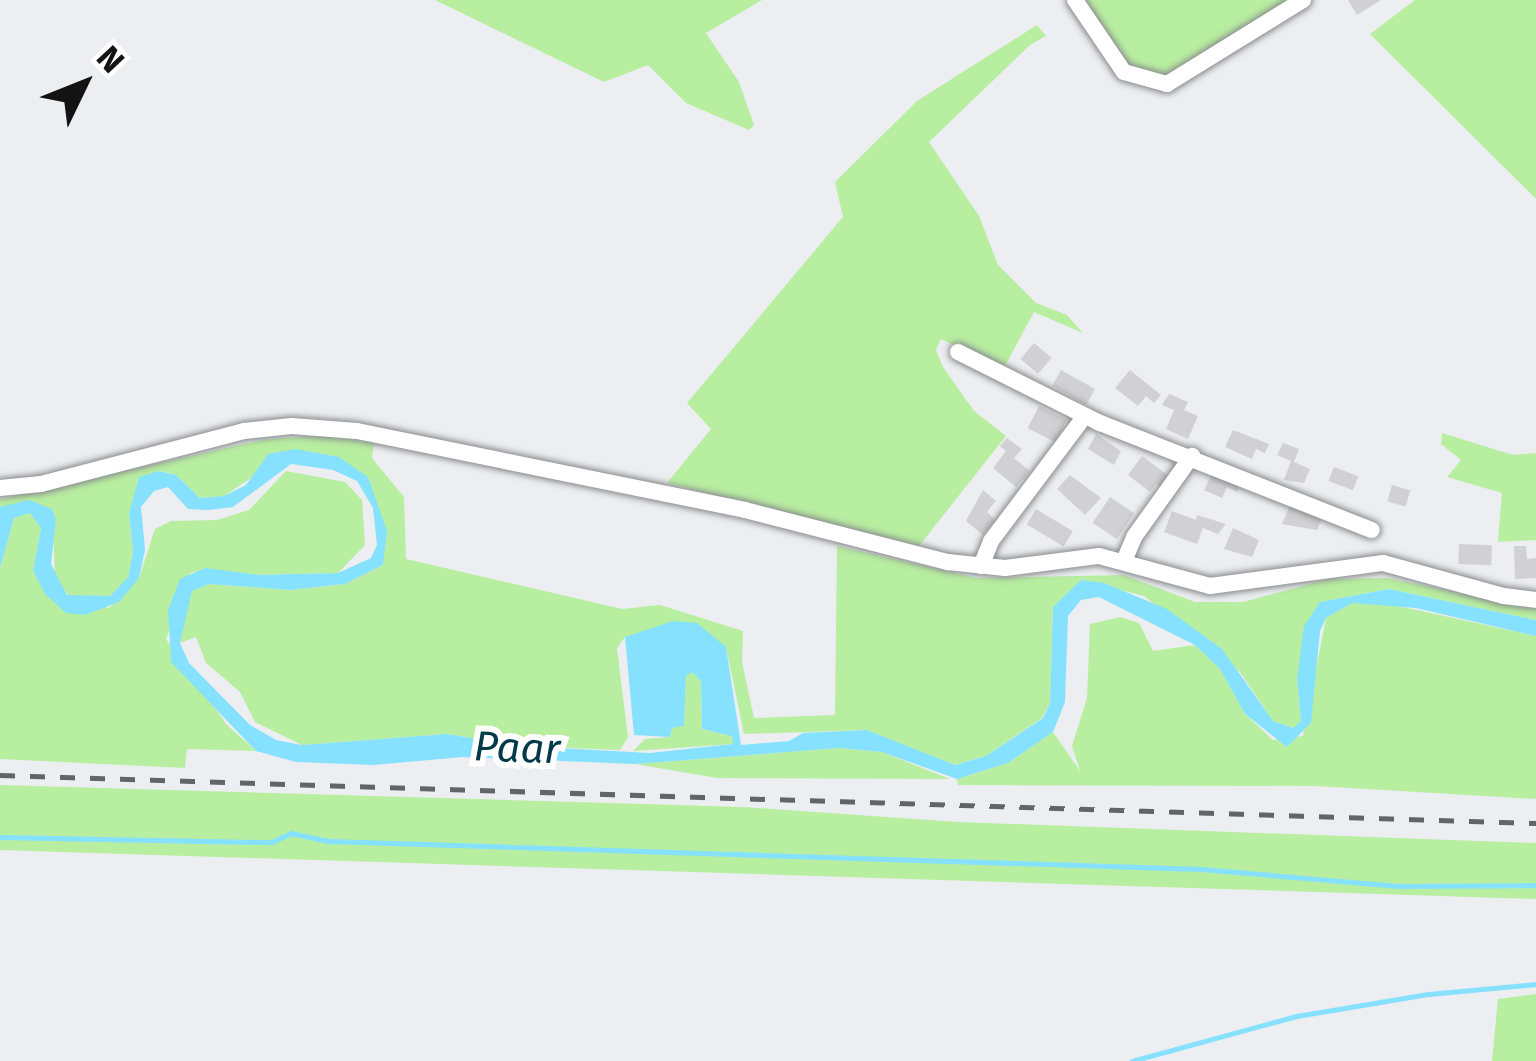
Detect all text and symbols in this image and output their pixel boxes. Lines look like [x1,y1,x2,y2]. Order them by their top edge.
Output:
north arrow [24,24,144,144]
text: N [88,38,132,81]
water label: Paar [473,721,561,775]

